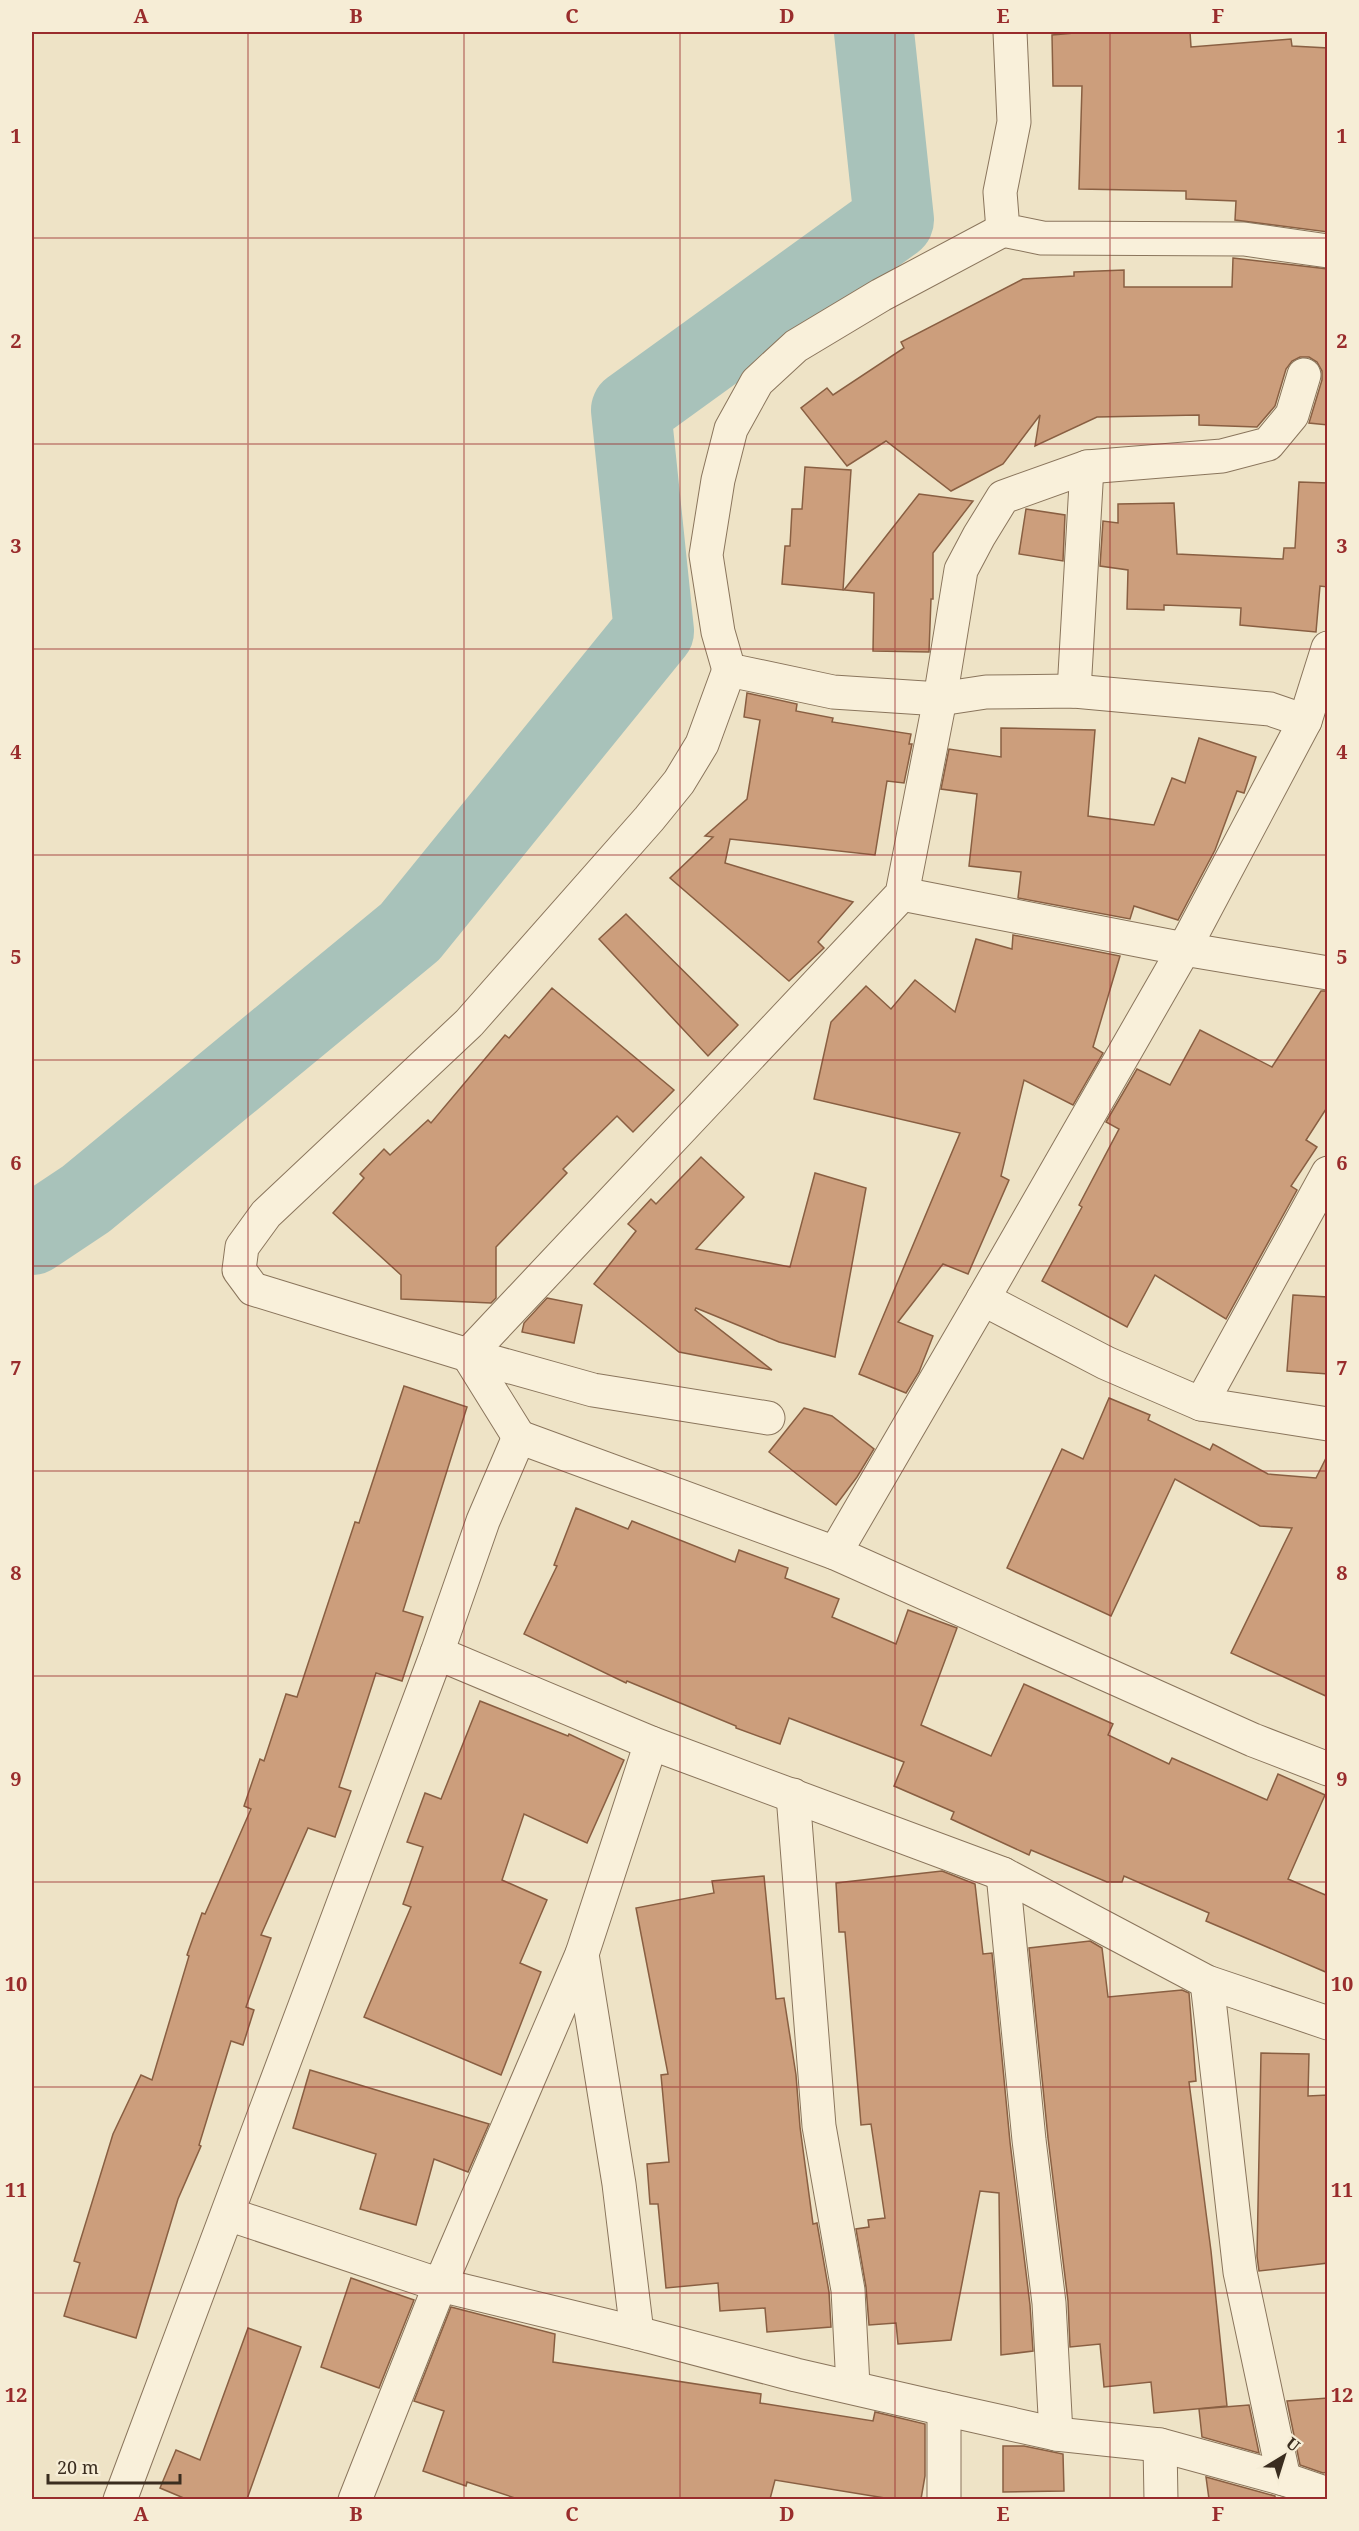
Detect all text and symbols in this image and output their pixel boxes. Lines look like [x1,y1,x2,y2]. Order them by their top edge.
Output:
text: A [133,2,149,29]
text: B [349,2,363,29]
text: C [565,2,579,29]
text: D [779,2,795,29]
text: E [996,2,1010,29]
text: F [1212,2,1224,29]
text: 1 [10,122,22,149]
text: 1 [1336,122,1348,149]
text: 2 [10,327,22,354]
text: 2 [1336,327,1348,354]
text: 3 [10,532,22,559]
text: 3 [1336,532,1348,559]
text: 4 [10,738,22,765]
text: 4 [1336,738,1348,765]
text: 5 [10,943,22,970]
text: 5 [1336,943,1348,970]
text: 6 [10,1149,22,1176]
text: 6 [1336,1149,1348,1176]
text: 7 [10,1354,22,1381]
text: 7 [1336,1354,1348,1381]
text: 8 [10,1559,22,1586]
text: 8 [1336,1559,1348,1586]
text: 9 [10,1765,22,1792]
text: 9 [1336,1765,1348,1792]
text: 10 [5,1970,27,1997]
text: 10 [1331,1970,1353,1997]
text: 11 [5,2176,27,2203]
text: 11 [1331,2176,1353,2203]
text: 12 [5,2381,27,2408]
text: 12 [1331,2381,1353,2408]
north arrow [1254,2426,1314,2486]
text: U [1282,2432,1305,2457]
scale bar [48,2447,180,2485]
text: 20 m [57,2455,99,2479]
text: A [133,2500,149,2527]
text: B [349,2500,363,2527]
text: C [565,2500,579,2527]
text: D [779,2500,795,2527]
text: E [996,2500,1010,2527]
text: F [1212,2500,1224,2527]

